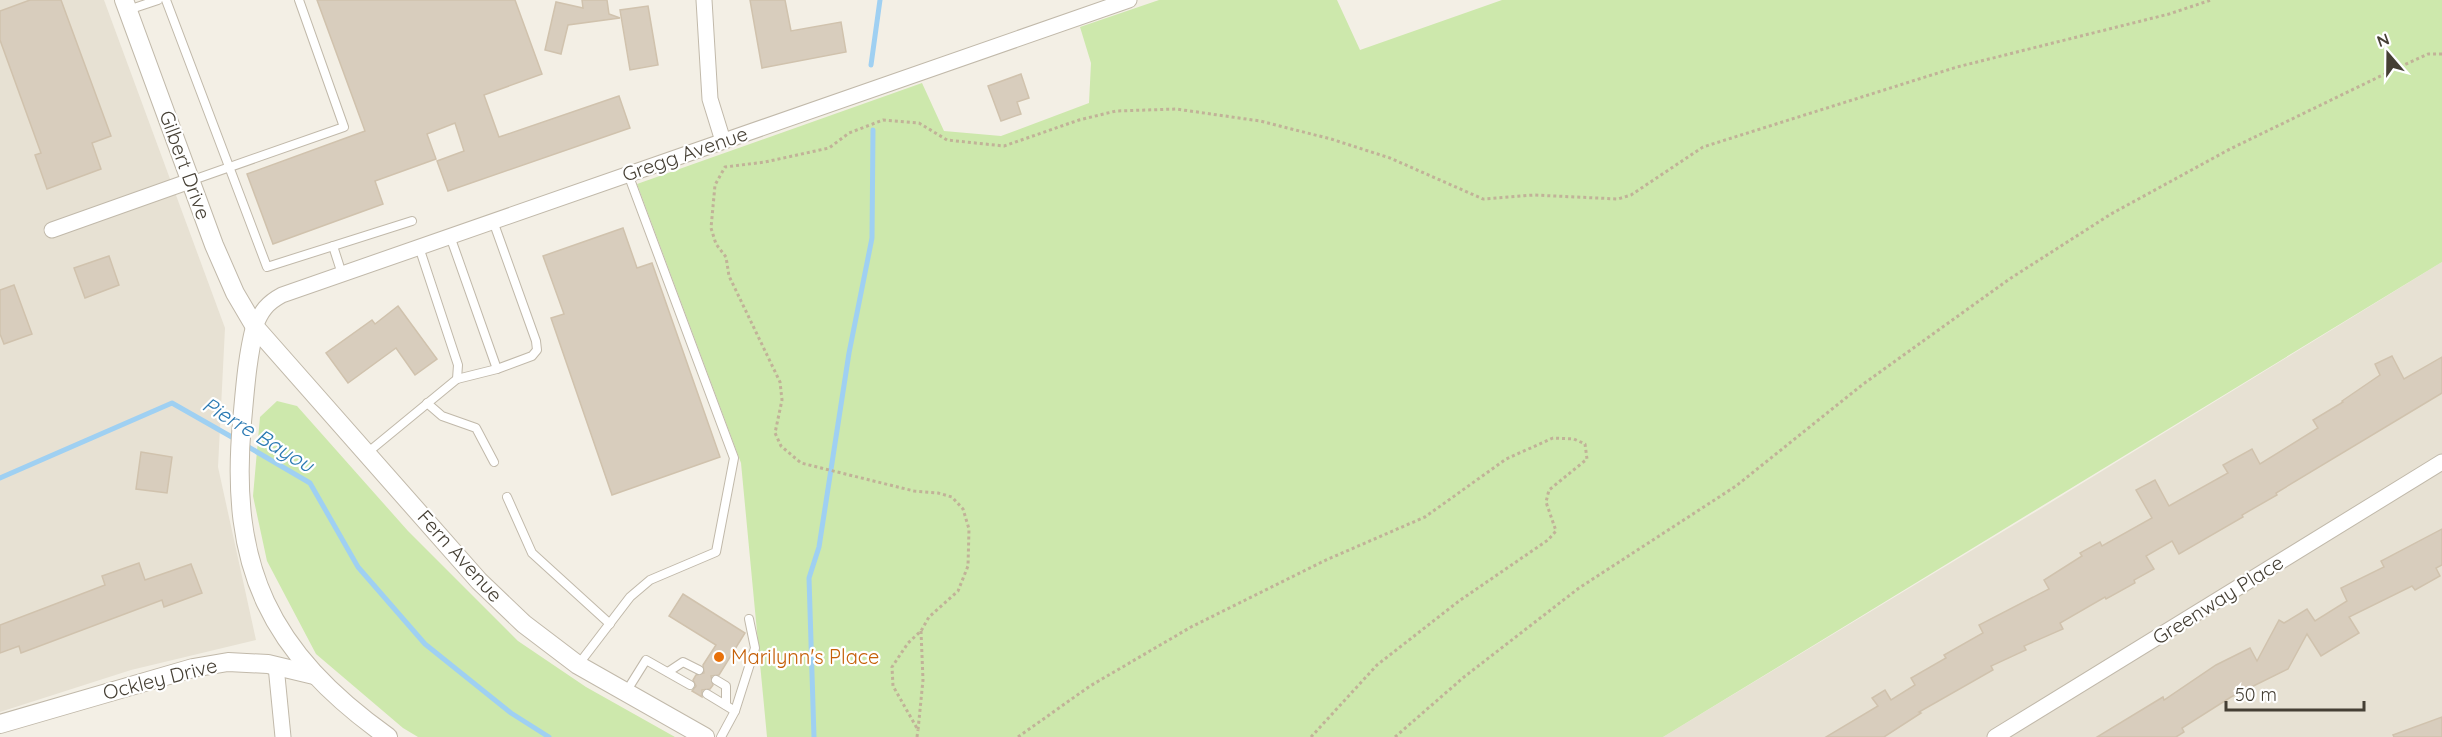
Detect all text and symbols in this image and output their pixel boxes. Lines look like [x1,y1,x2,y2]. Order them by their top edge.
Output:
north arrow [2358,24,2418,84]
text: N [2374,28,2392,51]
street label: Gilbert Drive [154,107,217,223]
street label: Gregg Avenue [619,120,751,187]
water label: Pierre Bayou [198,391,320,478]
street label: Fern Avenue [412,504,508,607]
street label: Greenway Place [2148,549,2288,650]
place label: Marilynn's Place [731,644,879,669]
marker: Marilynn's Place [712,650,726,664]
street label: Ockley Drive [100,652,220,705]
scale bar [2226,674,2364,712]
text: 50 m [2235,683,2277,706]

